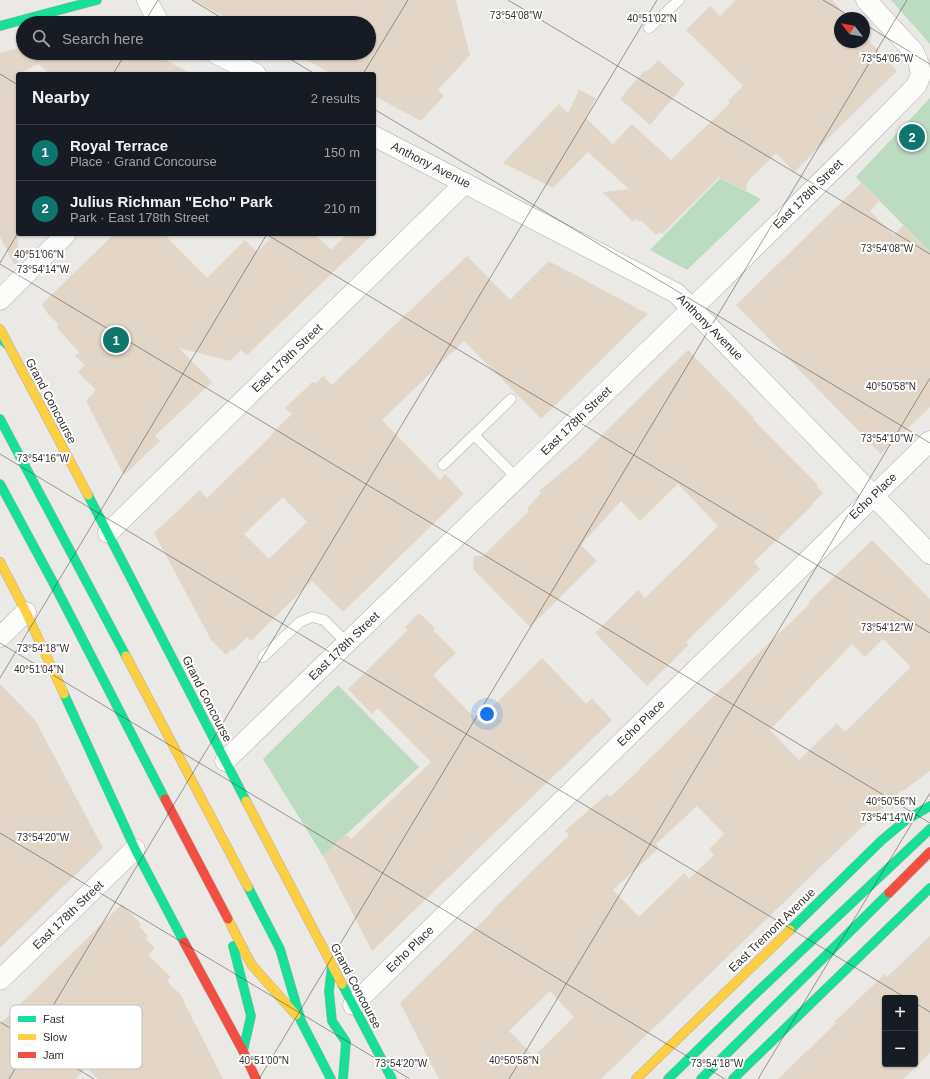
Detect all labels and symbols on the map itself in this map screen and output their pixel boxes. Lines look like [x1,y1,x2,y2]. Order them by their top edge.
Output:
text: 73°54'08"W [490,10,543,21]
north arrow [834,12,870,48]
text: 40°51'02"N [627,13,677,24]
text: 73°54'06"W [861,53,914,64]
pin: 2 [899,122,925,152]
street label: Anthony Avenue [389,139,473,191]
street label: East 178th Street [770,156,846,232]
text: 73°54'08"W [861,243,914,254]
text: 40°51'06"N [14,249,64,260]
text: 73°54'14"W [17,264,70,275]
street label: Anthony Avenue [674,291,746,363]
street label: East 179th Street [249,320,326,395]
pin: 1 [103,325,129,355]
street label: Grand Concourse [23,356,80,446]
text: 40°50'58"N [866,381,916,392]
street label: East 178th Street [538,383,615,458]
text: 73°54'10"W [861,433,914,444]
text: 73°54'16"W [17,453,70,464]
street label: Echo Place [846,470,900,522]
street label: East 178th Street [306,608,383,683]
text: 73°54'12"W [861,622,914,633]
text: 73°54'18"W [17,643,70,654]
street label: Grand Concourse [179,654,235,745]
text: 40°51'04"N [14,664,64,675]
street label: Echo Place [614,697,668,749]
your location [477,704,497,724]
text: 40°50'56"N [866,796,916,807]
text: 73°54'14"W [861,812,914,823]
text: 73°54'20"W [17,832,70,843]
street label: East 178th Street [30,877,107,952]
street label: East Tremont Avenue [726,885,818,975]
street label: Echo Place [383,923,437,975]
street label: Grand Concourse [328,941,385,1031]
legend [10,1005,142,1069]
text: Fast [43,1013,64,1025]
text: Slow [43,1031,67,1043]
text: Jam [43,1049,64,1061]
text: 40°51'00"N [239,1055,289,1066]
text: 40°50'58"N [489,1055,539,1066]
text: 73°54'20"W [375,1058,428,1069]
text: 73°54'18"W [691,1058,744,1069]

